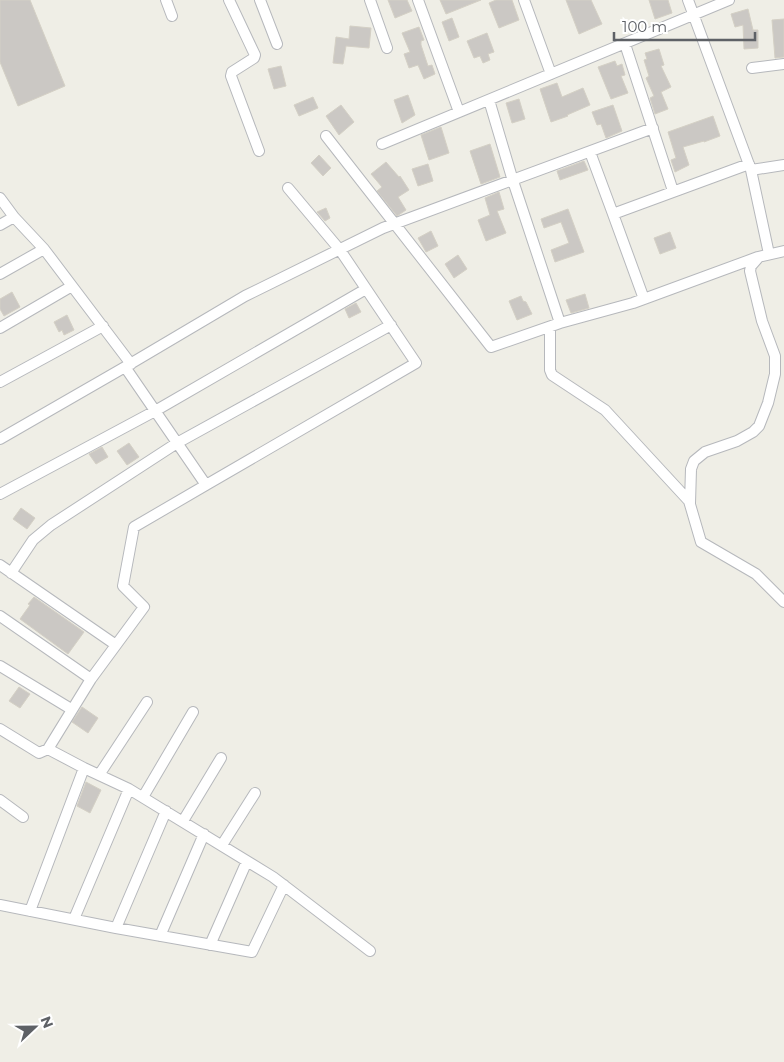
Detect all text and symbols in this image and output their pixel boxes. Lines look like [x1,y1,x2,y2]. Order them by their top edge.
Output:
scale bar [614,10,755,42]
text: 100 m [622,17,667,36]
north arrow [10,1002,60,1052]
text: N [37,1014,58,1031]

